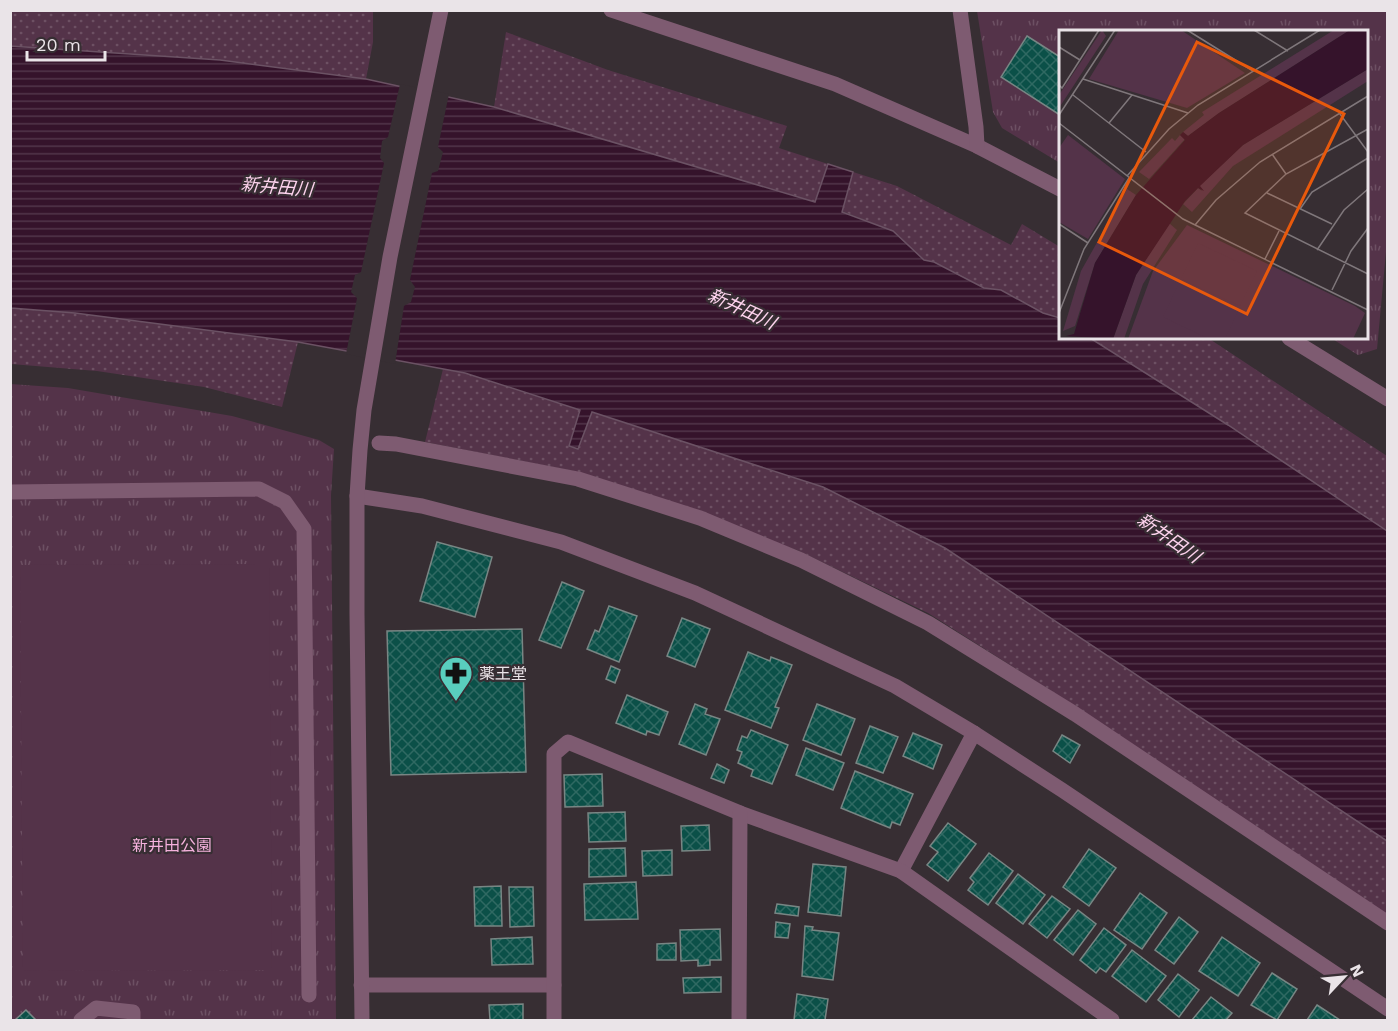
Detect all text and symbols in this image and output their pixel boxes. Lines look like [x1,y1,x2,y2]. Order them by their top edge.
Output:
scale bar [27,24,105,62]
inset map [1059,30,1368,339]
text: 20 m [36,34,81,55]
water label: 新井田川 [240,173,316,200]
water label: 新井田川 [705,284,781,334]
water label: 新井田川 [1134,508,1206,568]
pharmacy icon: 薬王堂 [438,655,474,702]
place label: 薬王堂 [479,664,527,683]
park label: 新井田公園 [132,836,212,855]
north arrow [1314,947,1374,1007]
text: N [1346,961,1368,980]

